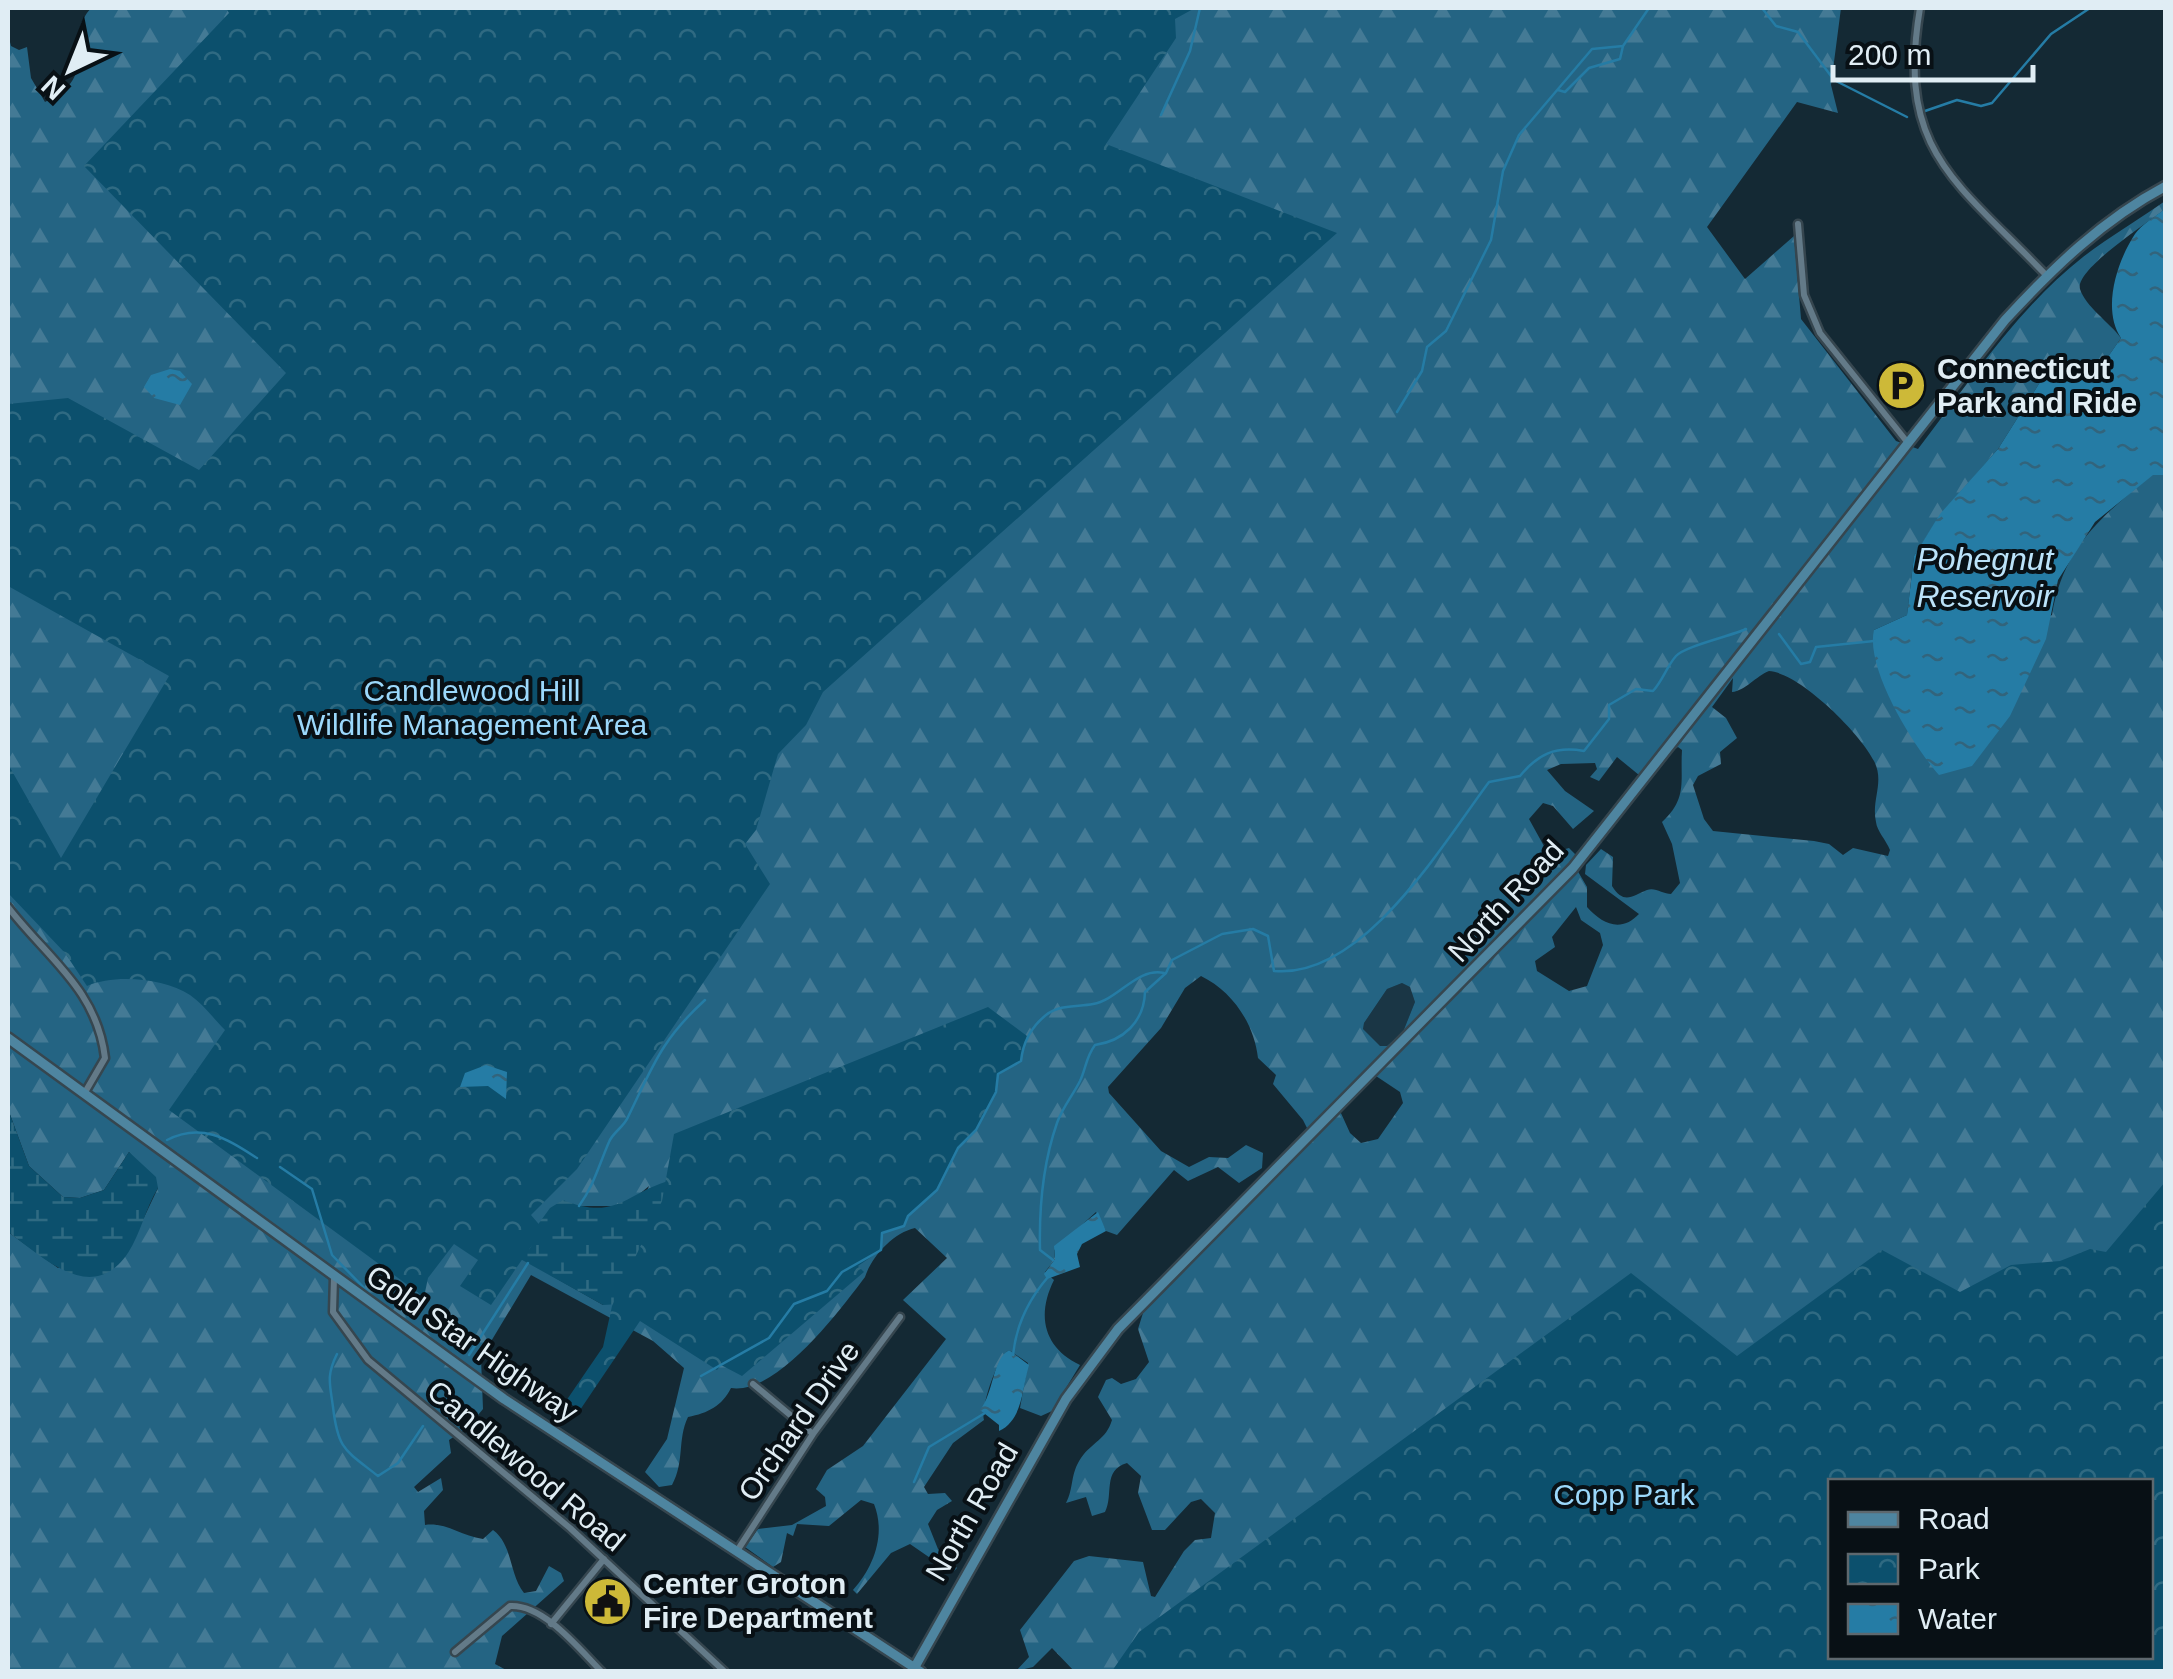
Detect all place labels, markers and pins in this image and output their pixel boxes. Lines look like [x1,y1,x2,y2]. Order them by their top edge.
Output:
place label: Connecticut Park and Ride [1937,352,2137,419]
parking icon: Connecticut Park and Ride [1876,360,1928,412]
place label: Center Groton Fire Department [643,1567,873,1634]
public building icon: Center Groton Fire Department [582,1575,634,1627]

